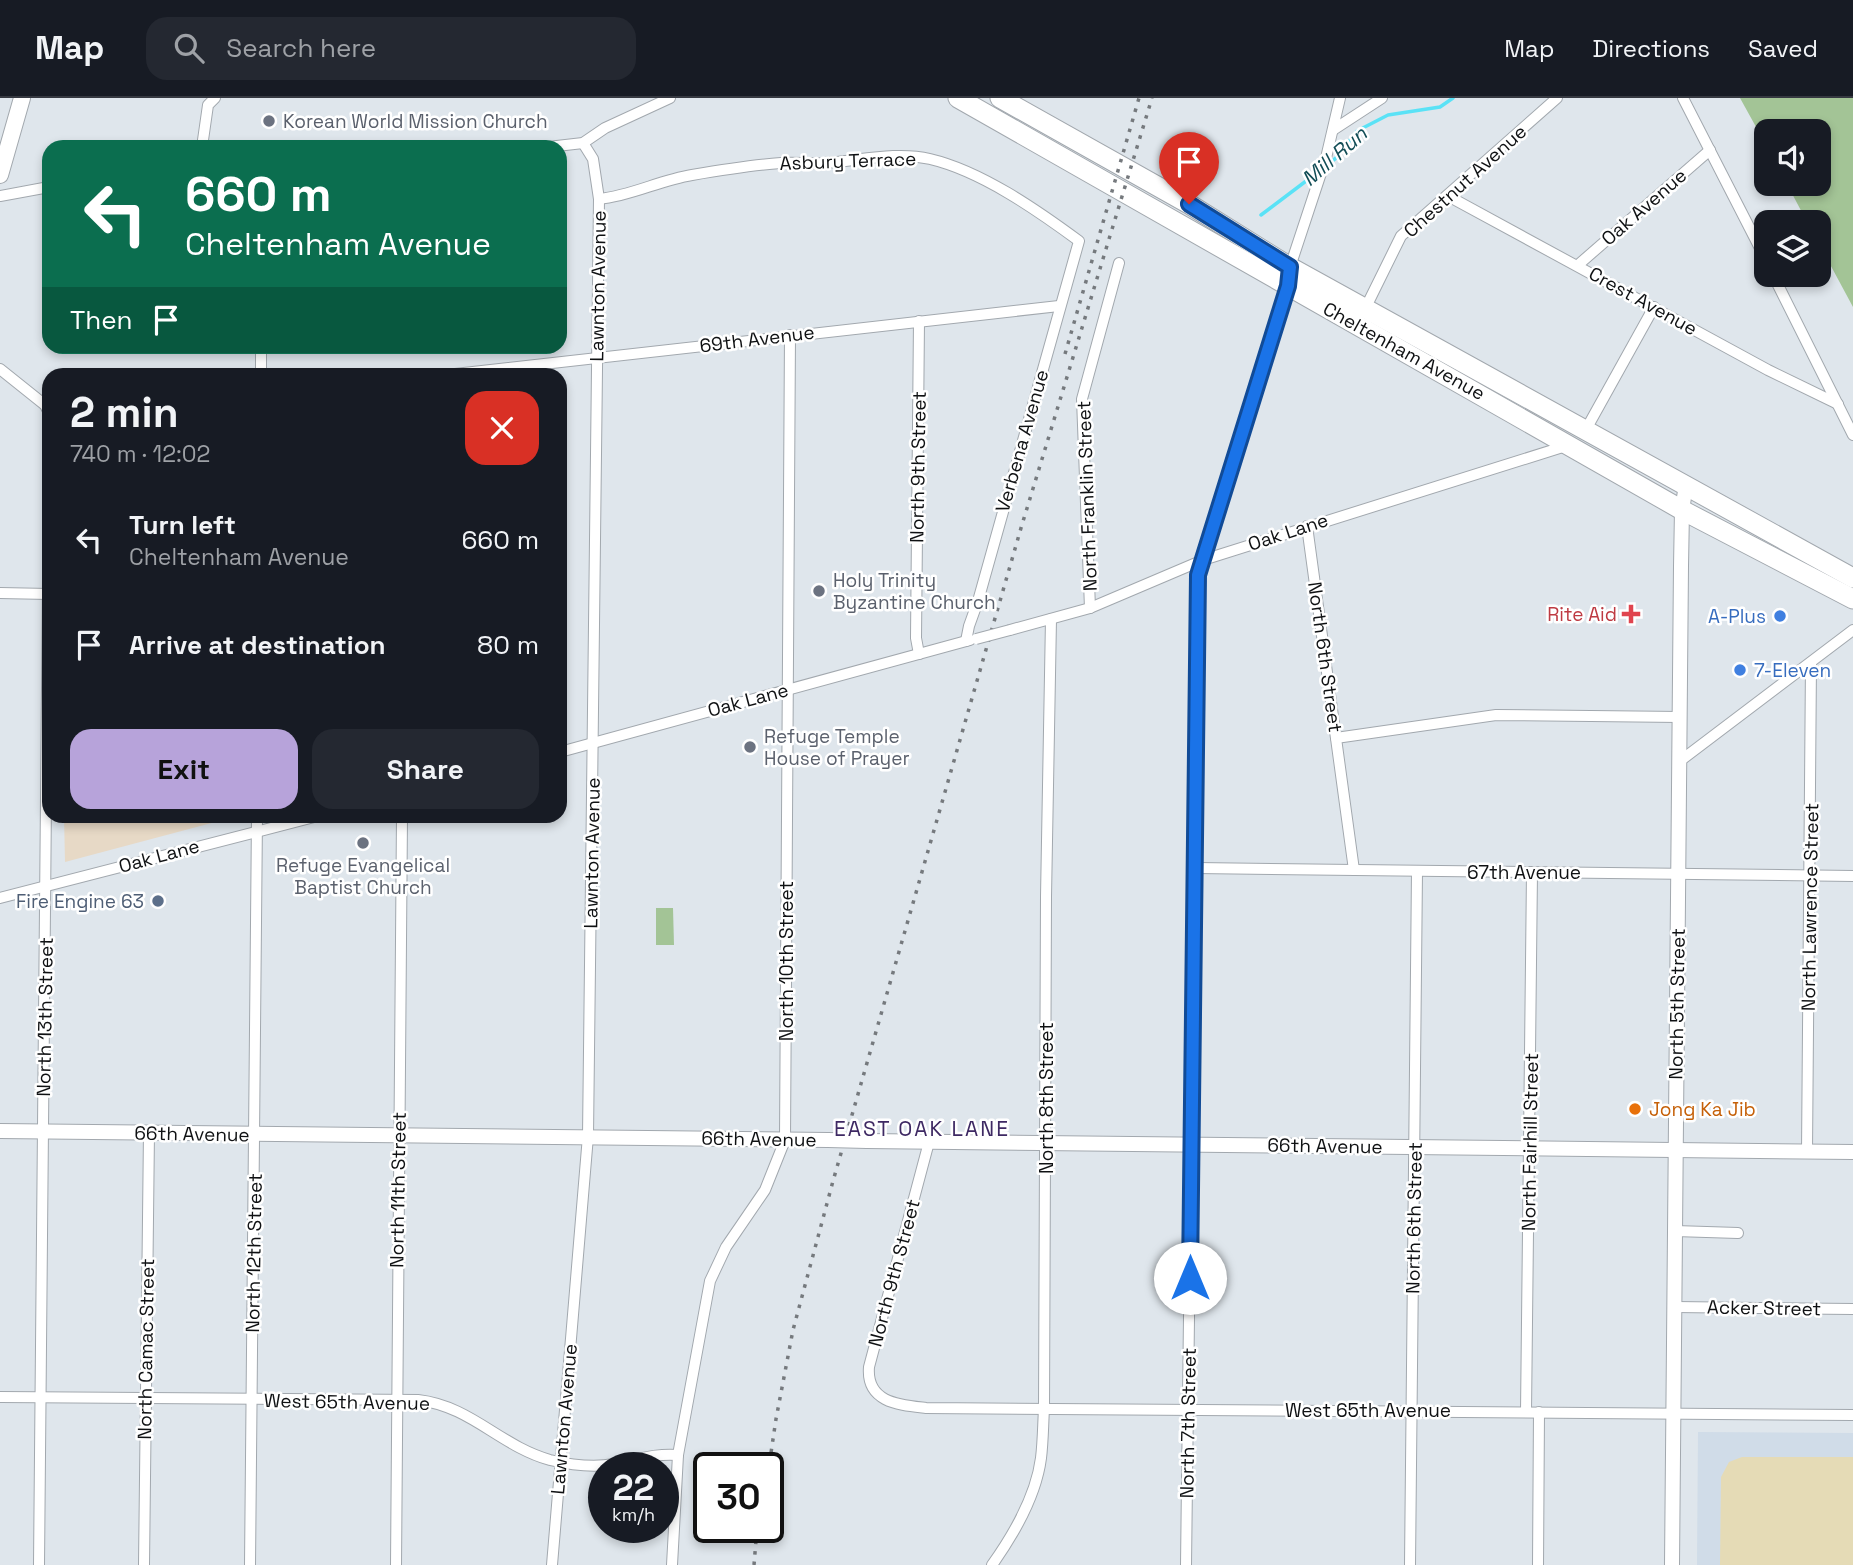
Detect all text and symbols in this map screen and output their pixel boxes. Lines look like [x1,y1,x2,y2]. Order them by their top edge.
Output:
search box [146,17,636,80]
text: Map [35,27,104,69]
icon: search [170,29,208,67]
text: Search here [226,31,376,65]
text: Map [1504,33,1554,64]
text: Directions [1592,33,1710,64]
text: Saved [1748,33,1818,64]
place label: Korean World Mission Church [283,109,548,134]
marker: Korean World Mission Church [261,113,277,129]
water label: Mill Run [1296,119,1373,192]
street label: Chestnut Avenue [1398,119,1532,243]
map controls [1754,119,1831,287]
button: sound [1754,119,1831,196]
pin [1159,132,1219,204]
icon: arrive [1170,143,1208,181]
street label: Asbury Terrace [779,146,917,176]
text: 660 m [185,163,332,225]
street label: Oak Avenue [1596,163,1692,251]
icon: left [70,168,161,259]
street label: Lawnton Avenue [584,210,612,362]
button: layers [1754,210,1831,287]
text: Cheltenham Avenue [185,224,491,264]
street label: Crest Avenue [1584,261,1702,341]
street label: Cheltenham Avenue [1318,296,1490,406]
icon: arrive [147,301,185,339]
text: Then [70,303,133,337]
street label: 69th Avenue [698,320,816,358]
street label: Verbena Avenue [990,367,1054,515]
text: 2 min [70,386,179,439]
button: close [465,391,539,465]
street label: North 9th Street [904,391,932,543]
street label: North Franklin Street [1071,400,1103,592]
text: 740 m · 12:02 [70,439,210,469]
street label: Oak Lane [1245,507,1331,557]
text: Turn left [129,508,236,542]
icon: left [70,521,108,559]
text: 660 m [461,523,539,557]
text: Cheltenham Avenue [129,542,349,572]
place label: Holy Trinity Byzantine Church [833,568,996,615]
street label: North 6th Street [1302,580,1348,734]
marker: Holy Trinity Byzantine Church [811,583,827,599]
place label: Rite Aid [1547,602,1617,627]
place label: A-Plus [1708,604,1766,629]
marker: Rite Aid [1623,606,1639,622]
marker: A-Plus [1772,608,1788,624]
icon: arrive [70,626,108,664]
text: Arrive at destination [129,628,386,662]
text: 80 m [477,628,539,662]
place label: 7-Eleven [1754,658,1831,683]
marker: 7-Eleven [1732,662,1748,678]
street label: Oak Lane [705,677,791,723]
place label: Refuge Temple House of Prayer [764,724,910,771]
button: Exit [70,729,298,809]
button: Share [312,729,539,809]
marker: Refuge Temple House of Prayer [742,739,758,755]
street label: Lawnton Avenue [578,777,606,929]
street label: North Lawrence Street [1796,803,1824,1011]
street label: Oak Lane [116,833,202,879]
marker: Refuge Evangelical Baptist Church [355,835,371,851]
place label: Refuge Evangelical Baptist Church [276,853,450,900]
street label: 67th Avenue [1467,860,1581,885]
street label: North 10th Street [774,881,799,1041]
place label: Fire Engine 63 [16,889,144,914]
marker: Fire Engine 63 [150,893,166,909]
street label: North 5th Street [1663,928,1691,1080]
street label: North 13th Street [31,937,59,1097]
street label: North 8th Street [1034,1022,1059,1174]
street label: North Fairhill Street [1516,1053,1544,1231]
place label: Jong Ka Jib [1649,1097,1756,1122]
marker: Jong Ka Jib [1627,1101,1643,1117]
street label: North 11th Street [384,1112,412,1268]
district label: EAST OAK LANE [834,1115,1010,1142]
street label: 66th Avenue [134,1120,250,1148]
street label: 66th Avenue [701,1125,817,1153]
street label: 66th Avenue [1267,1132,1383,1160]
street label: North 6th Street [1400,1142,1428,1294]
street label: North 12th Street [240,1173,268,1333]
street label: North 9th Street [862,1196,926,1350]
position arrow [1153,1241,1227,1315]
street label: North Camac Street [132,1258,160,1440]
street label: Acker Street [1707,1295,1821,1321]
street label: Lawnton Avenue [545,1343,583,1495]
street label: North 7th Street [1174,1347,1202,1499]
street label: West 65th Avenue [264,1388,430,1416]
street label: West 65th Avenue [1285,1398,1451,1423]
speed limit sign: 30 [693,1452,784,1543]
text: 22 [613,1466,654,1510]
text: km/h [612,1503,655,1526]

